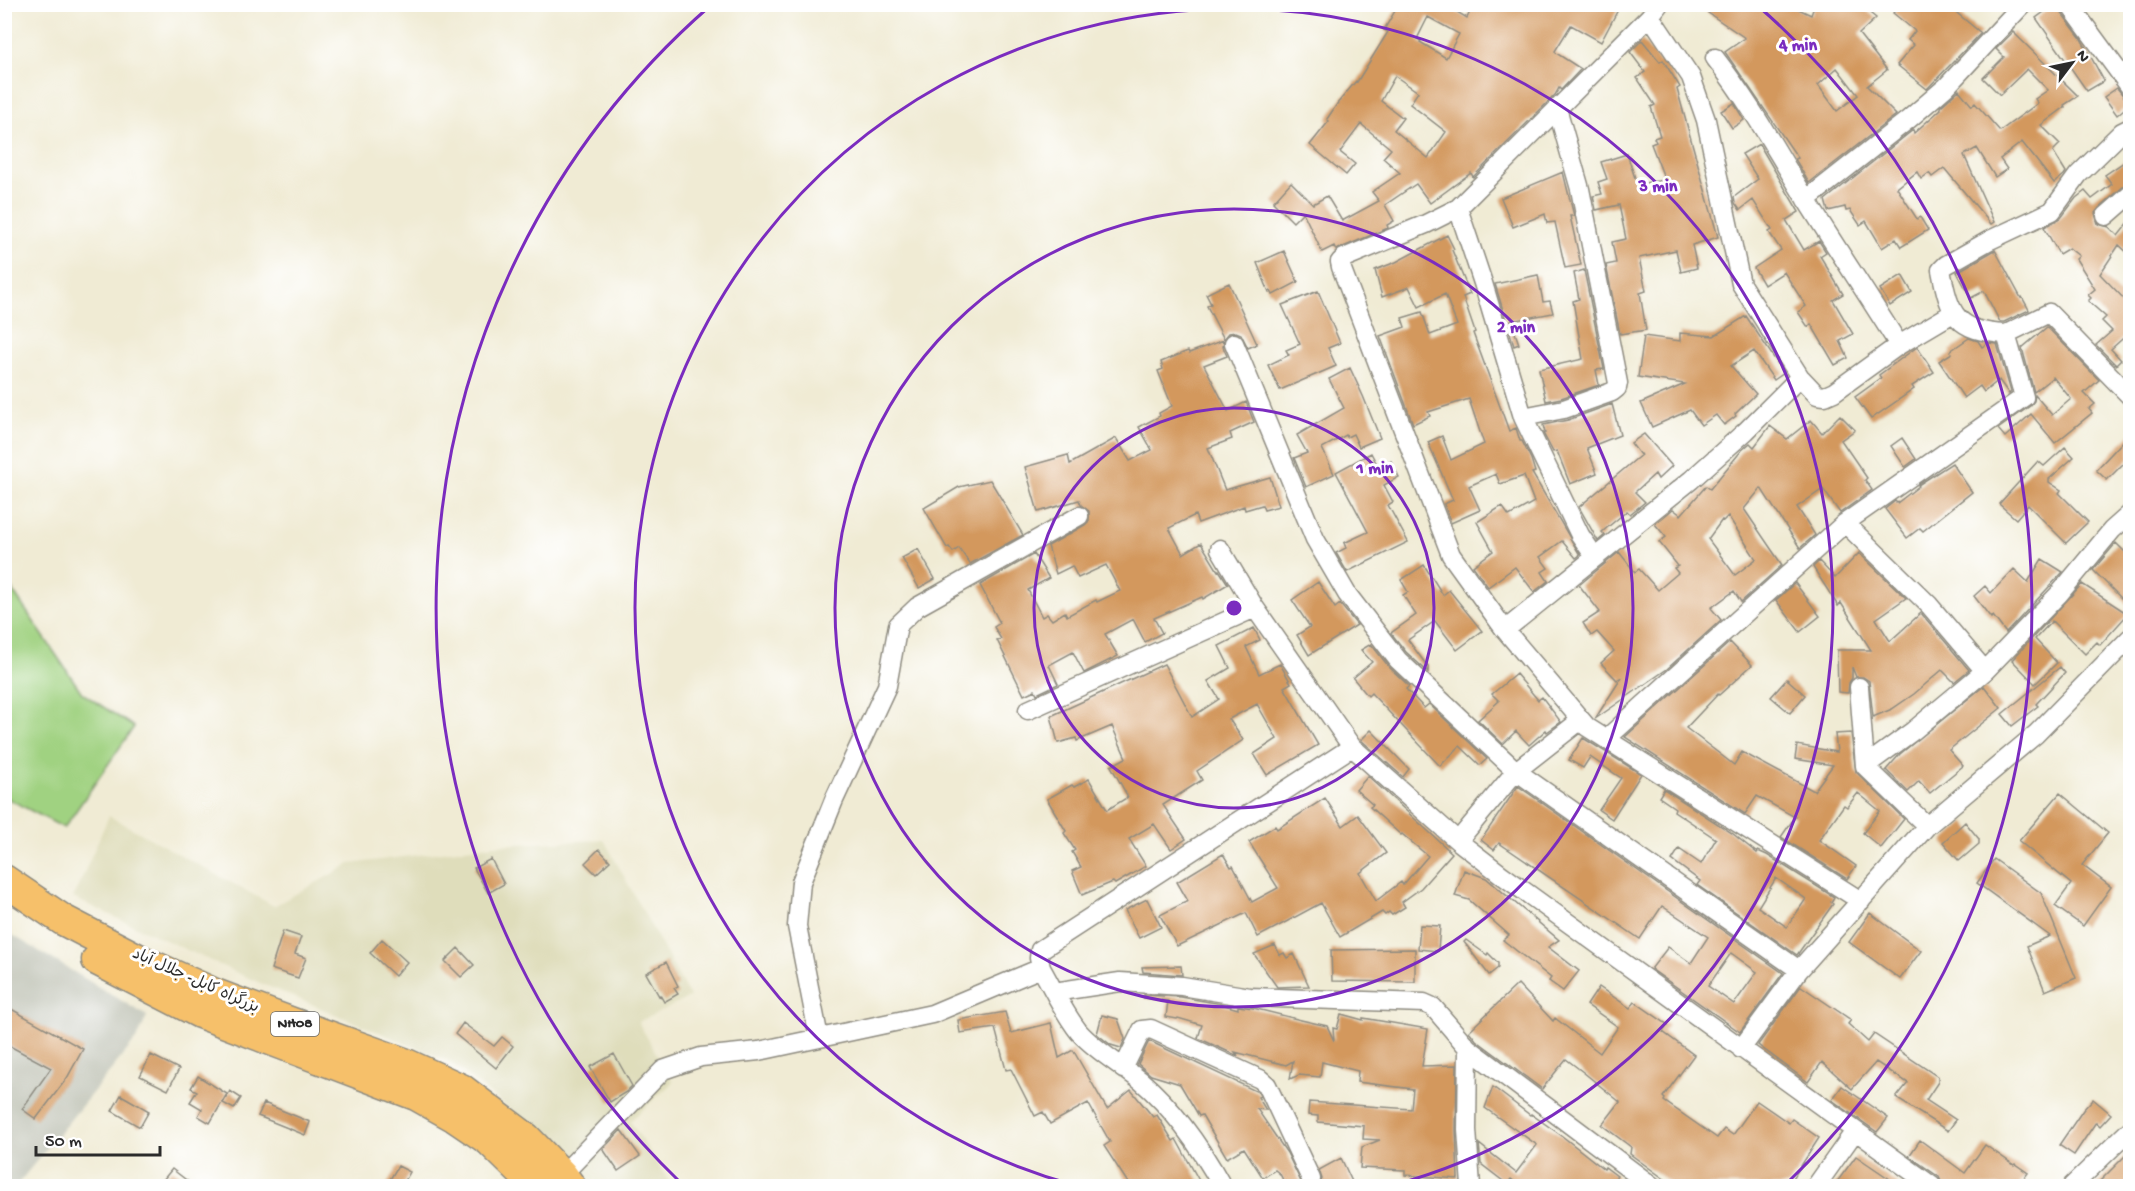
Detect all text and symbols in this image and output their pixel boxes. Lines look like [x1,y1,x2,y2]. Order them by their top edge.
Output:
north arrow [2042,33,2102,93]
text: 4 min [1778,36,1817,57]
text: N [2071,47,2093,67]
text: 3 min [1638,177,1678,198]
text: 2 min [1497,318,1536,339]
text: 1 min [1356,459,1394,480]
centre of rings [1224,598,1244,618]
street label: بزرگراه کابل- جلال آباد [129,943,263,1019]
road number: NH08 [271,1012,319,1036]
scale bar [36,1119,160,1157]
text: 50 m [45,1132,82,1153]

